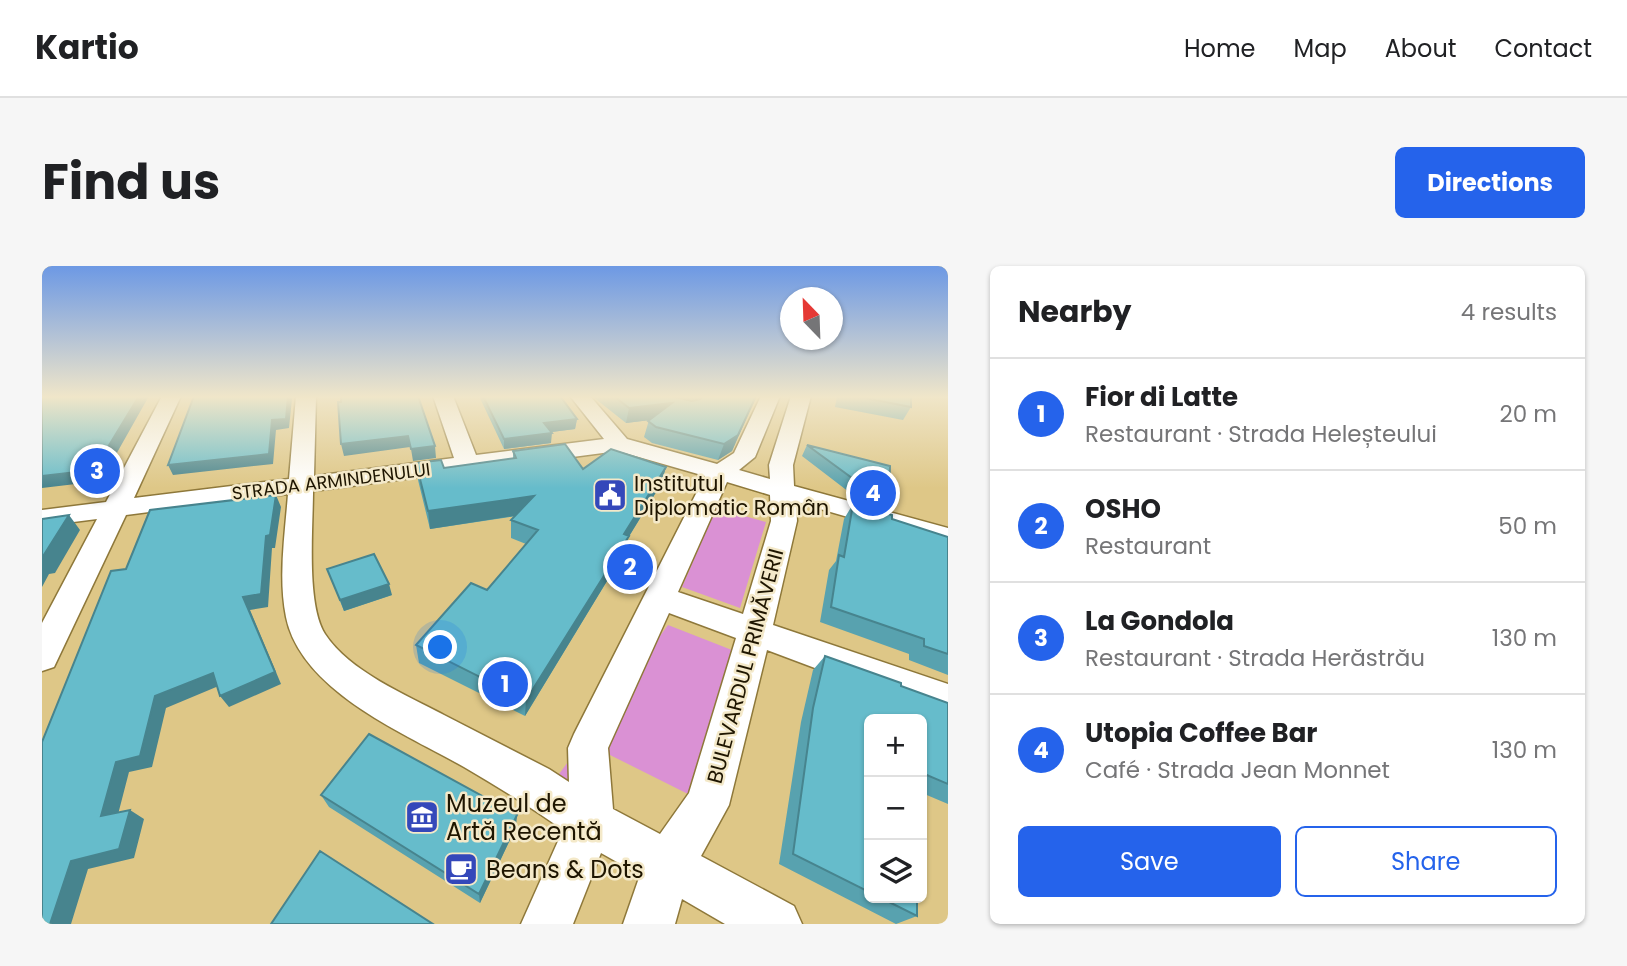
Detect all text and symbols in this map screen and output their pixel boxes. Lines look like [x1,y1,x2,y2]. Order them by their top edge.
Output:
text: Kartio [35,24,139,71]
text: Home [1184,32,1256,65]
text: Map [1294,32,1347,65]
text: About [1385,32,1456,65]
text: Contact [1494,32,1592,65]
button: Directions [1395,147,1585,218]
text: Find us [42,148,220,216]
north arrow [780,287,843,350]
text: Nearby [1018,290,1132,333]
text: 4 results [1461,296,1557,328]
text: Fior di Latte [1085,379,1238,415]
text: 1 [1037,398,1045,430]
text: 20 m [1499,398,1557,430]
text: Restaurant · Strada Heleșteului [1085,418,1437,450]
pin: 3 [74,445,120,497]
street label: STRADA ARMINDENULUI [230,456,432,506]
pin: 4 [850,467,896,519]
place label: Institutul Diplomatic Român [634,469,829,522]
public building icon: Institutul Diplomatic Român [591,476,629,514]
text: OSHO [1085,491,1161,527]
text: 2 [1034,510,1048,542]
text: 50 m [1498,510,1557,542]
text: Restaurant [1085,530,1211,562]
pin: 2 [607,541,653,593]
street label: BULEVARDUL PRIMĂVERII [700,545,790,787]
text: La Gondola [1085,603,1234,639]
text: 3 [1034,622,1048,654]
text: 130 m [1492,622,1557,654]
your location [423,630,457,664]
text: Restaurant · Strada Herăstrău [1085,642,1425,674]
pin: 1 [482,658,528,710]
map controls [864,714,927,903]
button: + [864,714,927,777]
text: Utopia Coffee Bar [1085,715,1318,751]
text: 4 [1033,734,1049,766]
text: 130 m [1492,734,1557,766]
text: Café · Strada Jean Monnet [1085,754,1390,786]
button: − [864,777,927,840]
place label: Muzeul de Artă Recentă [446,787,602,848]
museum icon: Muzeul de Artă Recentă [403,798,441,836]
button: Save [1018,826,1281,897]
button: Share [1295,826,1557,897]
button: layers [864,840,927,903]
cafe icon: Beans & Dots [442,850,480,888]
place label: Beans & Dots [486,853,644,886]

